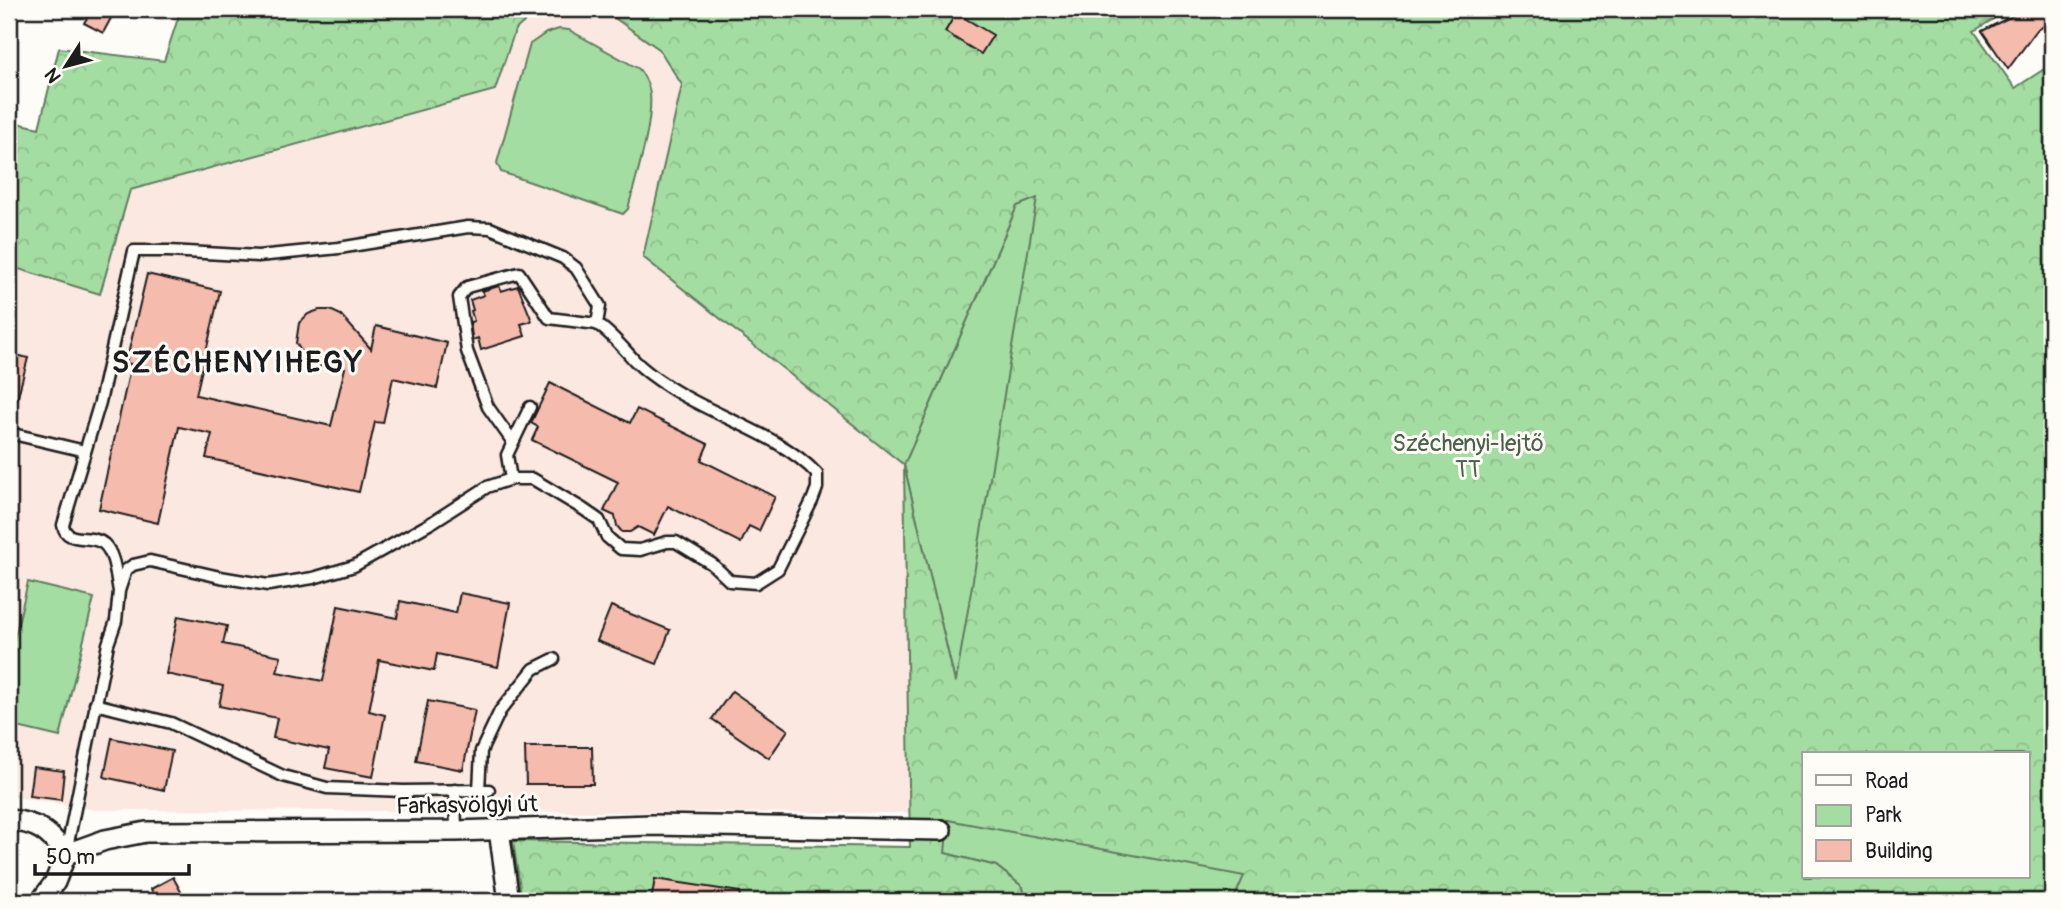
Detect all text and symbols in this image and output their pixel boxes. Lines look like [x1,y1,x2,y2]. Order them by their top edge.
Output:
north arrow [32,32,102,102]
text: N [39,63,67,88]
district label: SZÉCHENYIHEGY [112,344,364,381]
park label: Széchenyi-lejtő TT [1392,429,1544,484]
legend [1802,752,2030,878]
text: Road [1865,768,1909,795]
street label: Farkasvölgyi út [396,789,539,821]
text: Park [1865,802,1902,829]
scale bar [35,833,189,877]
text: Building [1865,838,1932,865]
text: 50 m [46,844,95,871]

